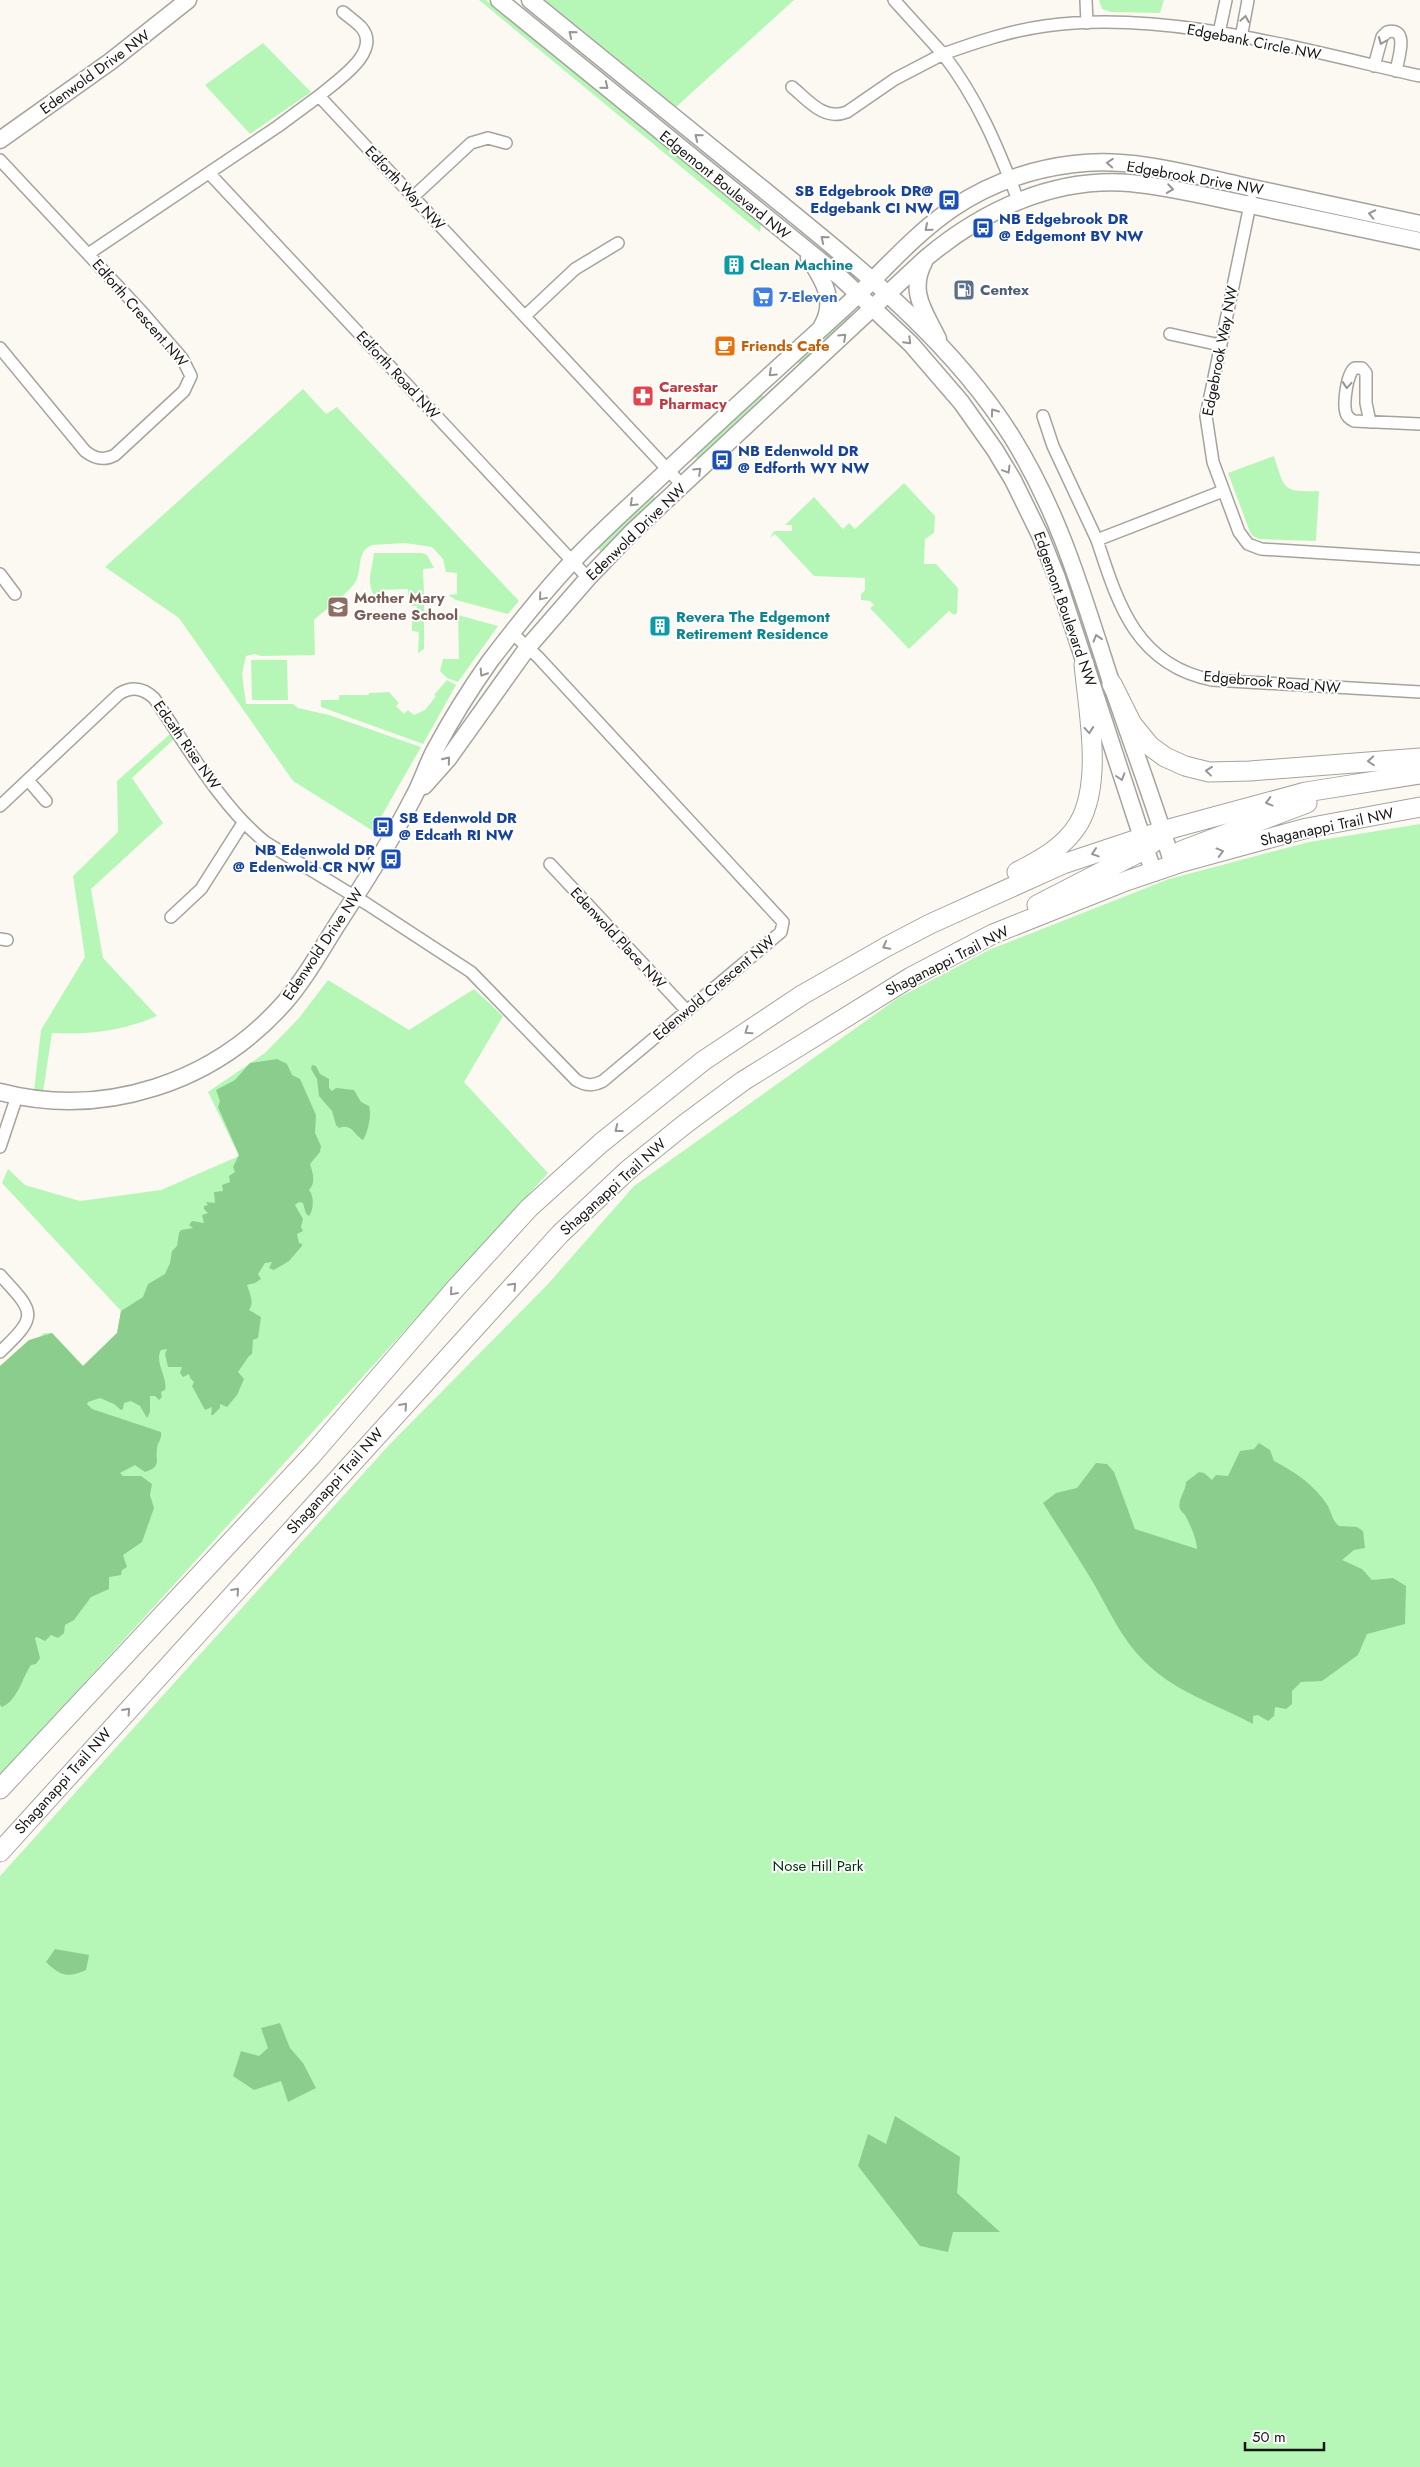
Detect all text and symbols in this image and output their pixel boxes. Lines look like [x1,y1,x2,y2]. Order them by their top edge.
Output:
one-way arrow [1239,14,1249,23]
street label: Edgebank Circle NW [1185,18,1323,66]
street label: Edenwold Drive NW [35,24,155,119]
one-way arrow [569,32,578,40]
one-way arrow [1377,36,1388,45]
one-way arrow [599,81,608,89]
street label: Edgemont Boulevard NW [655,125,795,245]
one-way arrow [695,134,704,142]
street label: Edforth Way NW [360,141,450,235]
street label: Edgebrook Drive NW [1125,155,1265,201]
one-way arrow [1106,158,1114,169]
place label: SB Edgebrook DR@ Edgebank CI NW [795,180,933,219]
one-way arrow [1165,183,1174,193]
bus stop icon: SB Edgebrook DR@ Edgebank CI NW [937,188,961,212]
place label: NB Edgebrook DR @ Edgemont BV NW [999,208,1143,247]
one-way arrow [1368,209,1377,219]
bus stop icon: NB Edgebrook DR @ Edgemont BV NW [971,216,995,240]
one-way arrow [925,222,934,231]
one-way arrow [821,237,830,245]
building icon: Clean Machine [722,253,746,277]
street label: Edforth Crescent NW [87,254,193,372]
place label: Clean Machine [750,254,854,276]
fuel station icon: Centex [952,278,976,302]
place label: Centex [980,279,1029,301]
street label: Edgebrook Way NW [1197,284,1243,418]
supermarket icon: 7-Eleven [751,285,775,309]
place label: 7-Eleven [779,286,838,308]
street label: Edforth Road NW [351,326,445,424]
one-way arrow [837,333,846,342]
cafe icon: Friends Cafe [713,334,737,358]
place label: Friends Cafe [741,335,830,357]
one-way arrow [903,336,912,345]
one-way arrow [769,367,778,376]
place label: Carestar Pharmacy [659,376,727,415]
one-way arrow [1342,381,1353,389]
pharmacy icon: Carestar Pharmacy [631,384,655,408]
one-way arrow [991,409,999,418]
place label: NB Edenwold DR @ Edforth WY NW [738,440,869,479]
bus stop icon: NB Edenwold DR @ Edforth WY NW [710,448,734,472]
one-way arrow [1001,465,1010,474]
one-way arrow [693,468,702,477]
street label: Edenwold Drive NW [581,478,691,586]
one-way arrow [629,497,638,506]
street label: Edgemont Boulevard NW [1028,528,1102,690]
place label: Mother Mary Greene School [354,587,458,626]
one-way arrow [539,591,547,600]
school or university icon: Mother Mary Greene School [326,595,350,619]
place label: Revera The Edgemont Retirement Residence [676,606,830,645]
building icon: Revera The Edgemont Retirement Residence [648,614,672,638]
one-way arrow [1093,634,1103,642]
street label: Edgebrook Road NW [1203,665,1342,699]
one-way arrow [479,667,489,676]
street label: Edcath Rise NW [148,696,226,794]
one-way arrow [1084,727,1095,735]
one-way arrow [441,756,450,765]
one-way arrow [1367,756,1375,767]
one-way arrow [1205,766,1213,777]
one-way arrow [1116,772,1126,781]
one-way arrow [1265,796,1274,807]
street label: Shaganappi Trail NW [1258,802,1396,852]
place label: SB Edenwold DR @ Edcath RI NW [399,807,517,846]
bus stop icon: SB Edenwold DR @ Edcath RI NW [371,815,395,839]
place label: NB Edenwold DR @ Edenwold CR NW [233,839,375,878]
bus stop icon: NB Edenwold DR @ Edenwold CR NW [379,847,403,871]
one-way arrow [1215,847,1224,858]
one-way arrow [1092,848,1100,858]
street label: Edenwold Place NW [565,882,671,994]
street label: Edenwold Drive NW [277,883,369,1005]
street label: Shaganappi Trail NW [881,920,1013,1002]
street label: Edenwold Crescent NW [648,930,780,1046]
one-way arrow [883,940,892,950]
one-way arrow [744,1025,754,1034]
one-way arrow [614,1123,624,1132]
street label: Shaganappi Trail NW [555,1133,671,1241]
one-way arrow [507,1282,516,1291]
one-way arrow [449,1286,458,1295]
one-way arrow [398,1402,407,1411]
street label: Shaganappi Trail NW [281,1423,389,1539]
one-way arrow [230,1588,239,1597]
one-way arrow [121,1708,130,1717]
street label: Shaganappi Trail NW [9,1723,117,1839]
park label: Nose Hill Park [773,1855,864,1877]
scale bar [1245,2420,1324,2452]
text: 50 m [1252,2426,1286,2448]

